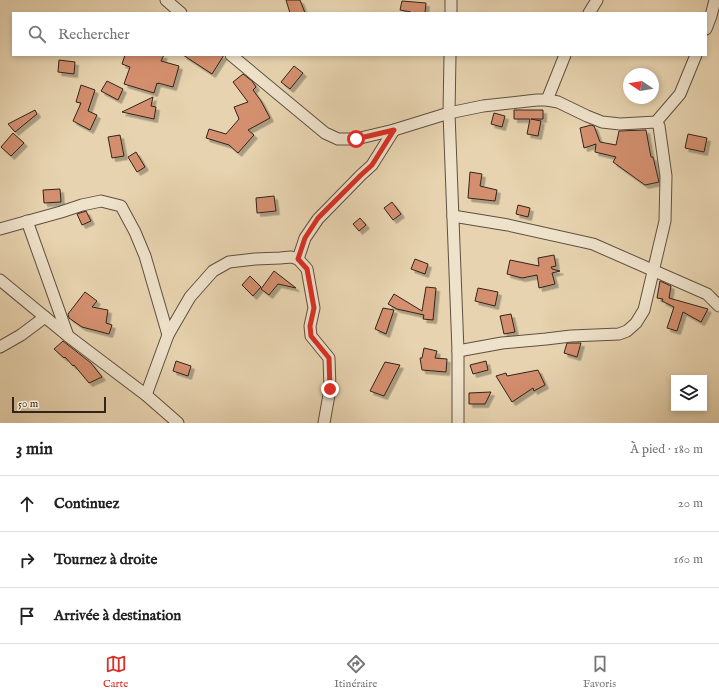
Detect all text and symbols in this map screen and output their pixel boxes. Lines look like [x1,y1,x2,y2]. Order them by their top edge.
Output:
search box [12,12,707,56]
icon: search [26,23,48,45]
text: Rechercher [58,25,130,44]
north arrow [623,68,659,104]
route start [347,130,365,148]
map controls [671,375,707,411]
button: layers [671,375,707,411]
route end [321,380,339,398]
scale bar [12,395,106,414]
text: 50 m [18,397,38,411]
text: 3 min [16,439,53,460]
text: À pied · 180 m [630,441,703,458]
icon: ahead [16,493,38,515]
text: Continuez [54,494,119,513]
text: 20 m [678,495,703,512]
icon: right [16,549,38,571]
text: Tournez à droite [54,550,157,569]
text: 160 m [673,551,703,568]
icon: arrive [16,605,38,627]
text: Arrivée à destination [54,606,181,625]
tab: Carte [103,653,128,691]
tab: Itinéraire [334,653,377,691]
tab: Favoris [583,653,616,691]

